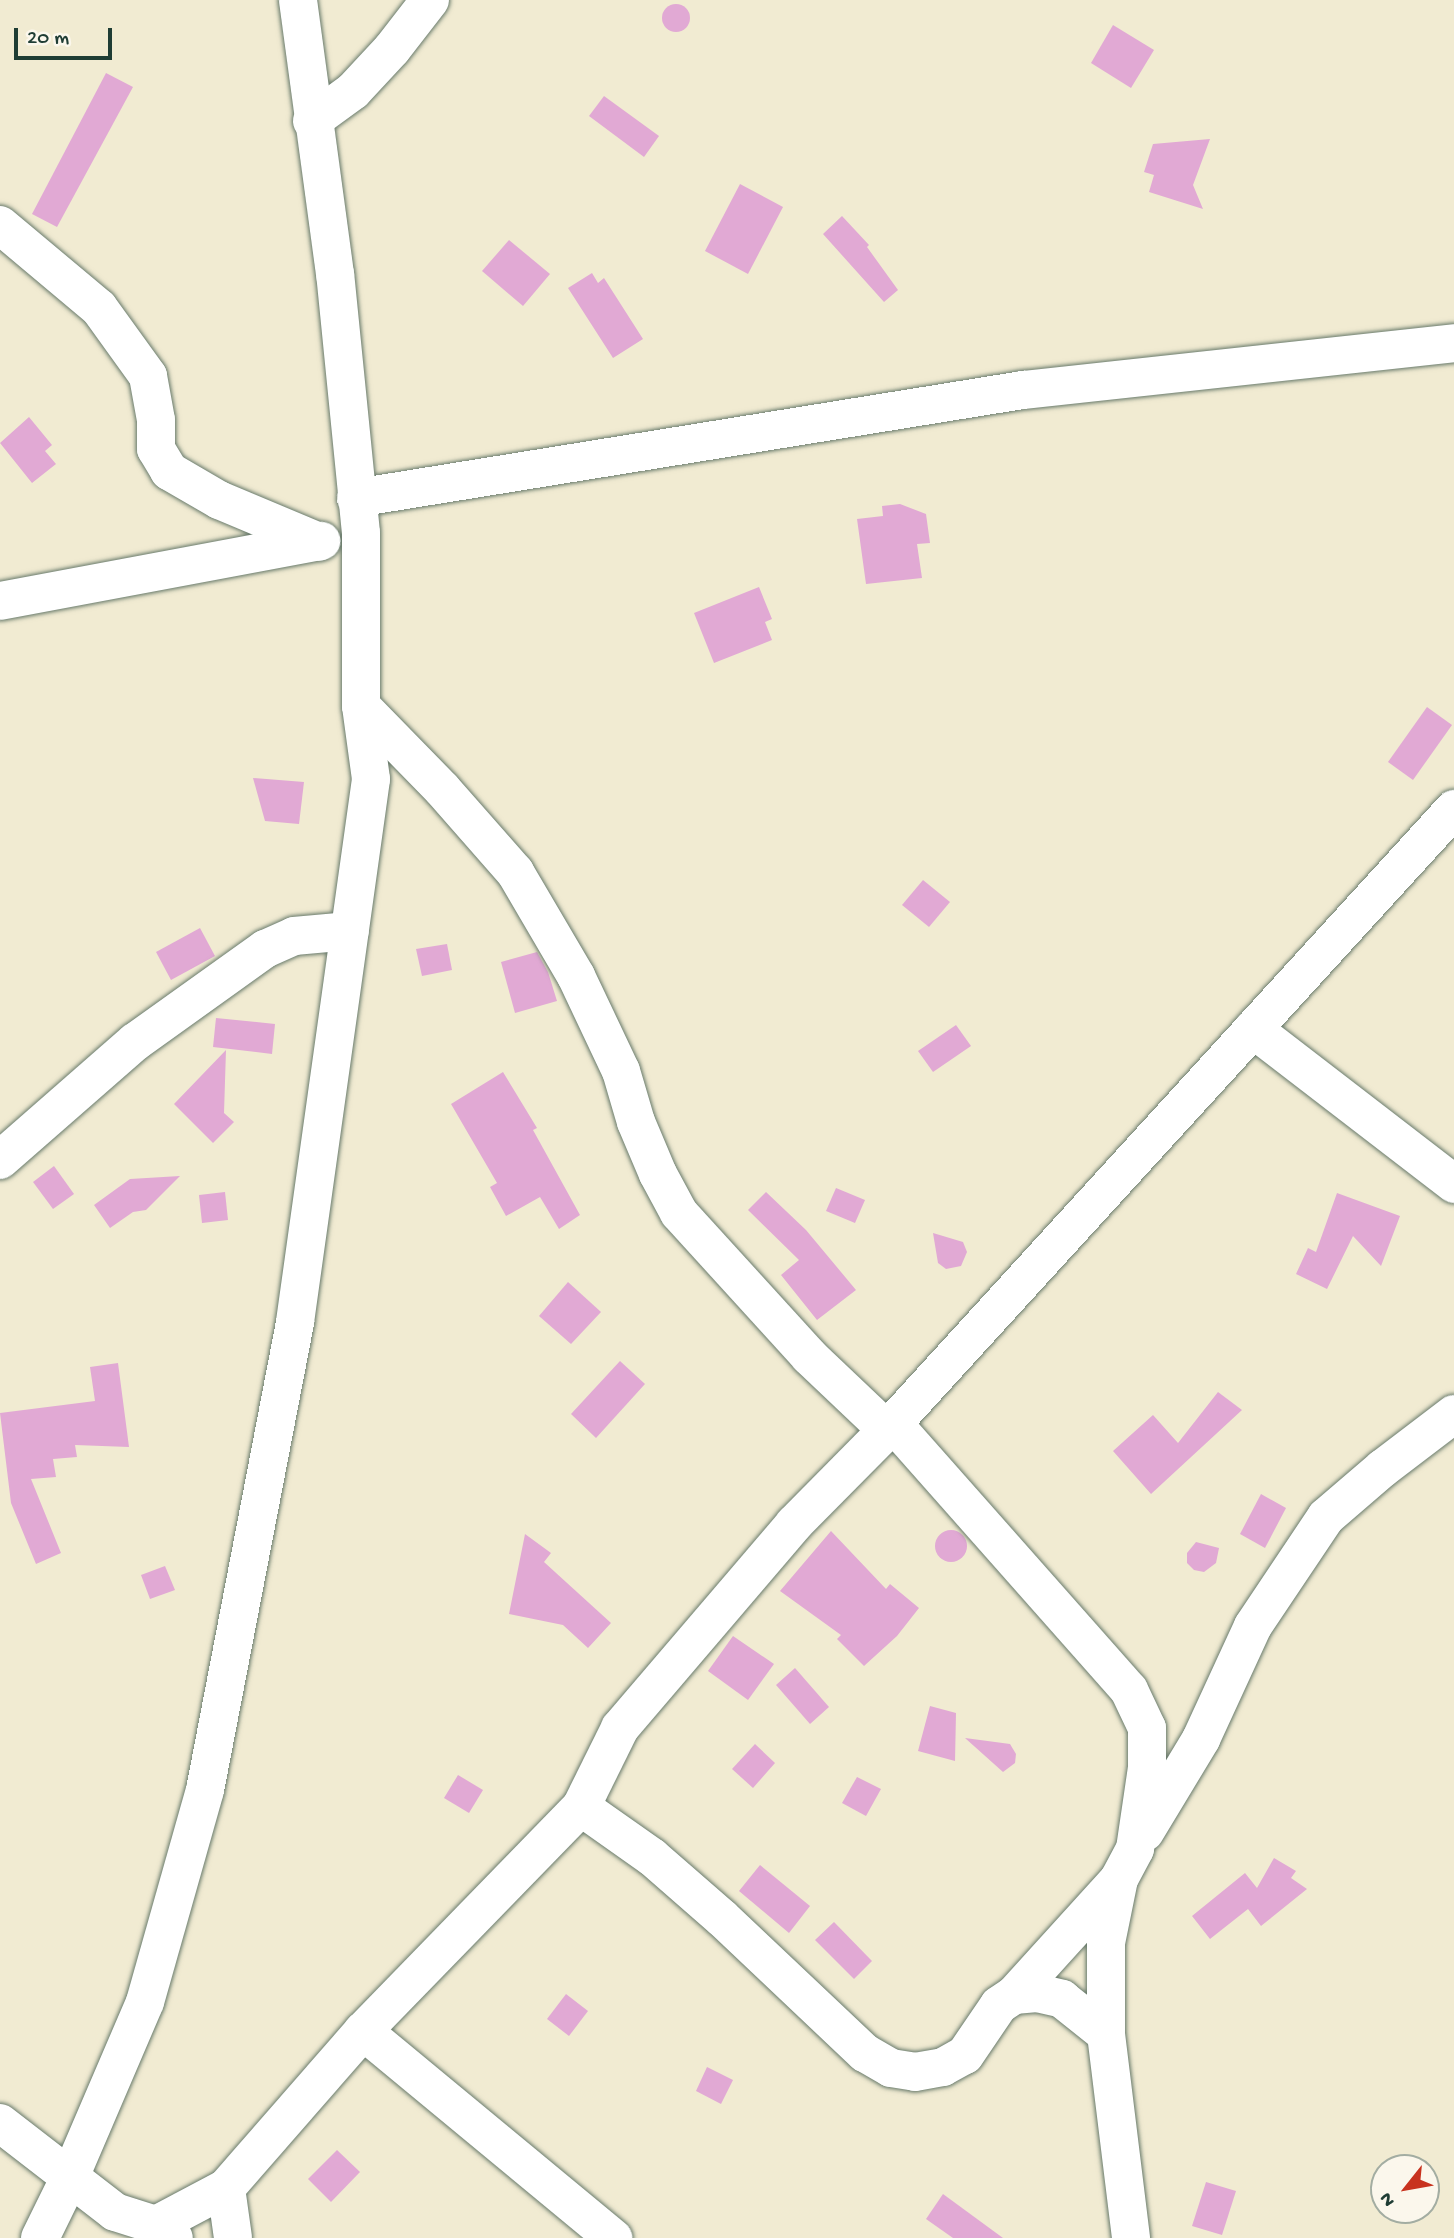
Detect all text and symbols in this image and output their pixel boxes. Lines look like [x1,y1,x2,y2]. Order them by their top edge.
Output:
scale bar [18,14,116,58]
text: 20 m [27,27,69,52]
north arrow [1370,2154,1440,2224]
text: N [1375,2188,1401,2210]

